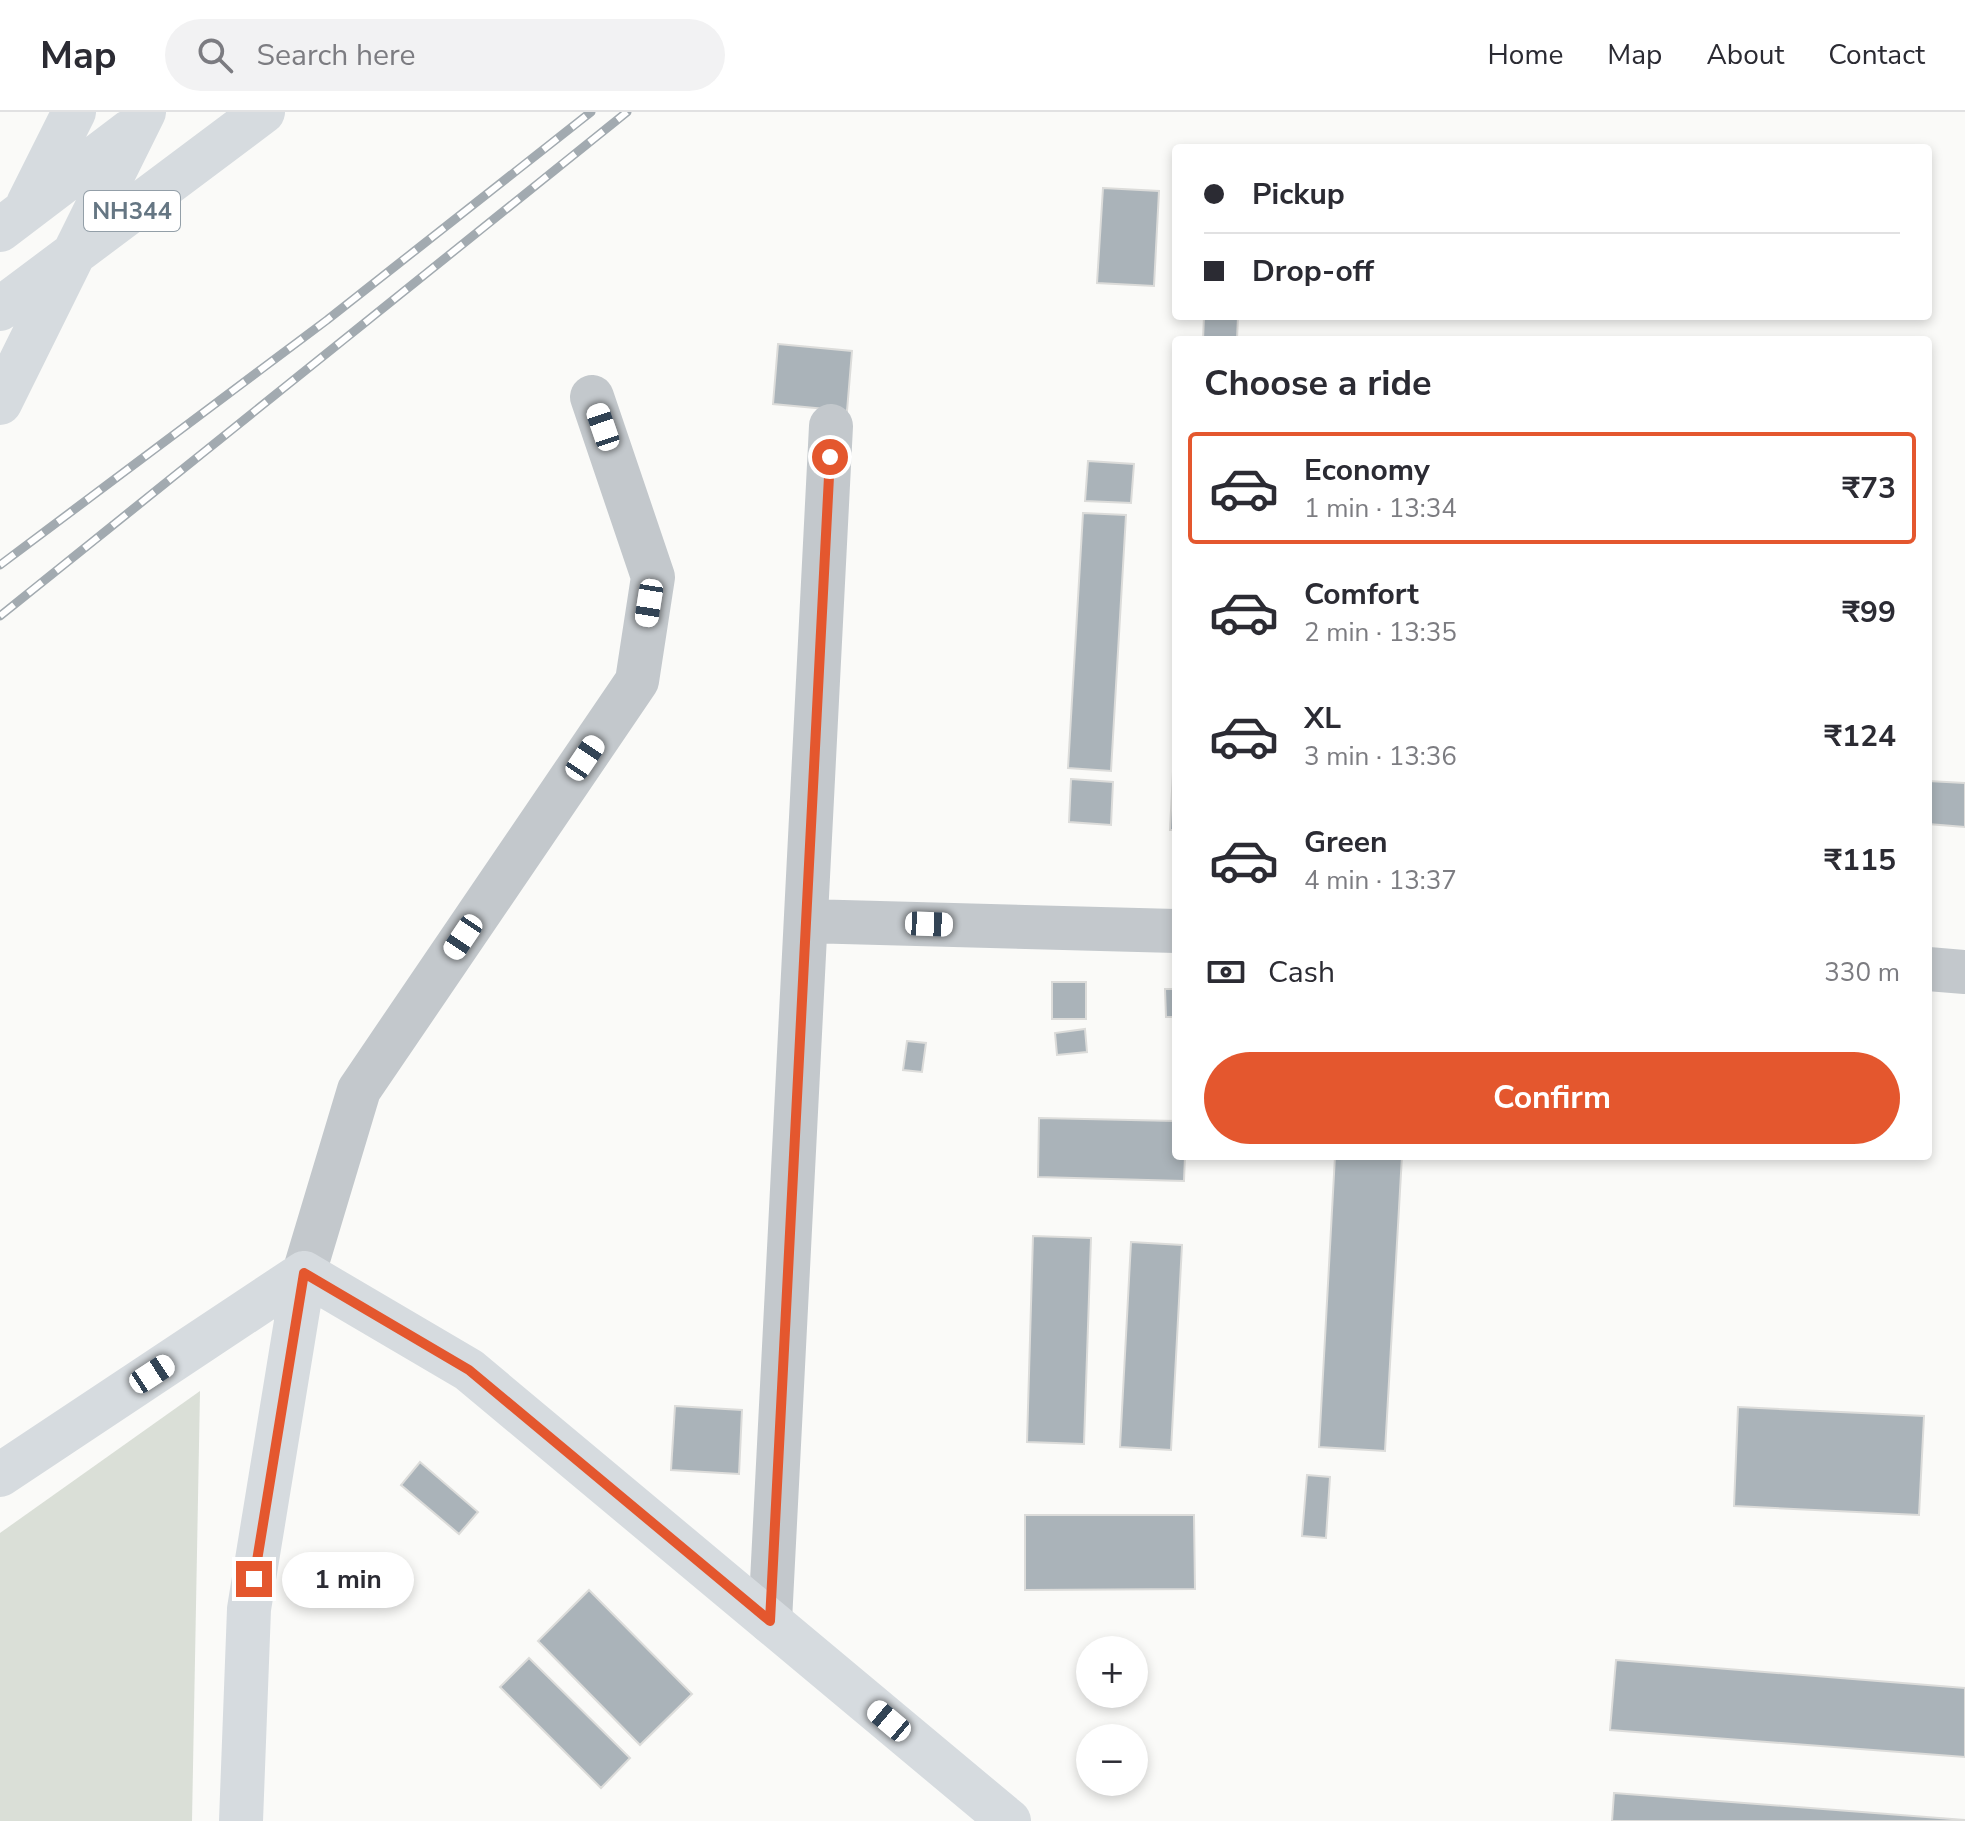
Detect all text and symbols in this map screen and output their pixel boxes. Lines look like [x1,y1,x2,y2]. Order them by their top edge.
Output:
search box [165,19,725,91]
text: Map [40,30,117,81]
icon: search [193,33,237,77]
text: Search here [257,35,416,76]
text: Home [1488,36,1563,74]
text: Map [1607,36,1662,74]
text: About [1706,36,1784,74]
text: Contact [1828,36,1925,74]
text: Pickup [1252,174,1345,215]
road number: NH344 [84,191,180,231]
text: Drop-off [1252,251,1374,292]
text: Choose a ride [1204,359,1432,408]
car [584,400,622,454]
route start [812,439,848,475]
text: Economy [1304,450,1430,491]
icon: car [1208,452,1280,524]
text: ₹73 [1842,468,1896,509]
text: 1 min · 13:34 [1304,491,1457,526]
text: Comfort [1304,574,1419,615]
icon: car [1208,576,1280,648]
car [633,577,665,629]
text: ₹99 [1842,592,1896,633]
text: 2 min · 13:35 [1304,615,1457,650]
text: XL [1304,698,1341,739]
icon: car [1208,700,1280,772]
text: ₹124 [1824,716,1896,757]
car [562,731,608,785]
text: 3 min · 13:36 [1304,739,1457,774]
text: Green [1304,822,1388,863]
icon: car [1208,824,1280,896]
text: ₹115 [1824,840,1896,881]
text: 4 min · 13:37 [1304,863,1457,898]
car [440,910,486,964]
car [905,911,953,937]
icon: cash [1204,950,1248,994]
text: Cash [1268,952,1335,993]
text: 330 m [1824,955,1900,990]
button: Confirm [1204,1052,1900,1144]
car [125,1351,179,1397]
callout: 1 min [282,1551,414,1607]
route end [236,1561,272,1597]
text: 1 min [314,1562,382,1597]
map controls [1076,1636,1148,1796]
button: + [1076,1636,1148,1708]
car [863,1696,915,1746]
button: − [1076,1724,1148,1796]

